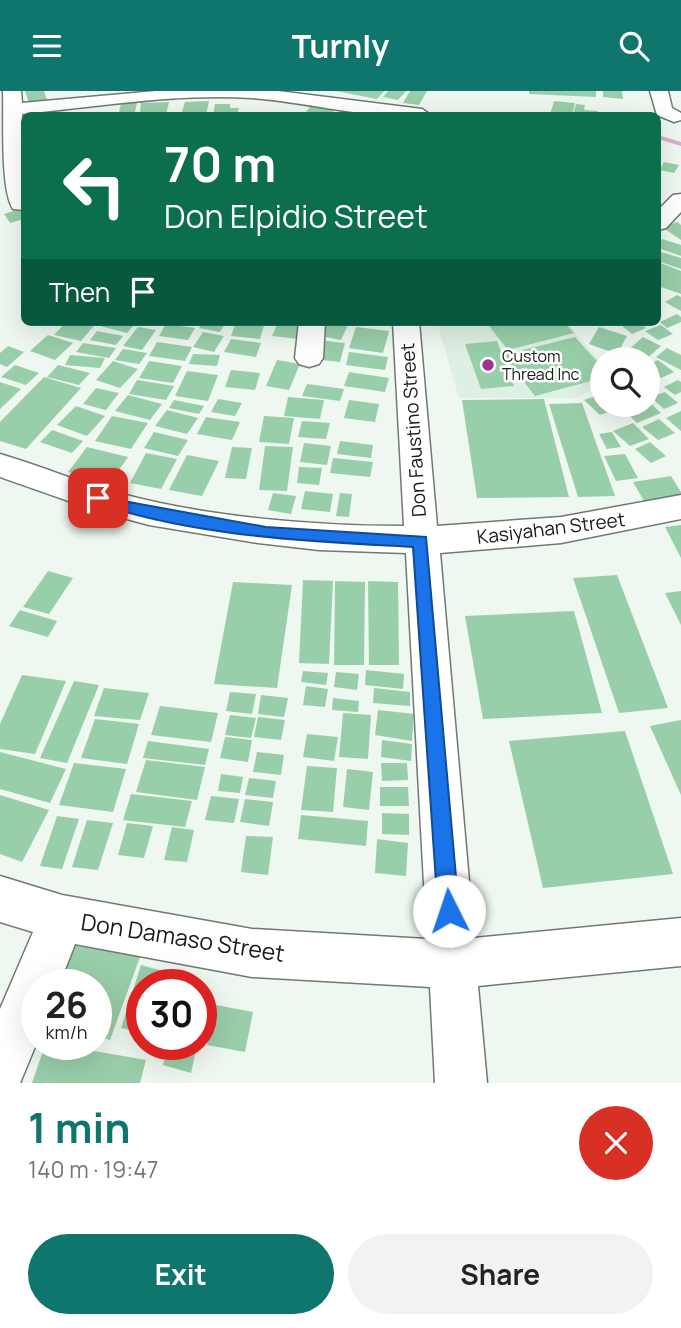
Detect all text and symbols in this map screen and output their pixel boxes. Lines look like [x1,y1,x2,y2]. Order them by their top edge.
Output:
text: Turnly [292,24,389,68]
icon: menu [28,27,66,65]
icon: search [615,27,653,65]
text: 70 m [164,130,276,197]
icon: left [49,140,140,231]
text: Don Elpidio Street [164,194,428,238]
icon: arrive [124,273,162,311]
text: Then [49,274,110,310]
street label: Don Faustino Street [394,342,432,518]
place label: Custom Thread Inc [502,345,580,385]
map controls [590,347,660,417]
button: search [590,347,660,417]
marker: Custom Thread Inc [480,357,496,373]
pin [68,468,128,528]
icon: arrive [79,479,117,517]
street label: Kasiyahan Street [475,506,627,550]
position arrow [412,874,486,948]
street label: Don Damaso Street [79,905,287,969]
speed limit sign: 30 [126,969,217,1060]
text: 26 [45,981,88,1029]
text: km/h [46,1020,87,1044]
text: 1 min [28,1098,131,1156]
button: close [579,1106,653,1180]
text: 140 m · 19:47 [28,1153,158,1185]
button: Exit [28,1234,334,1314]
button: Share [348,1234,653,1314]

